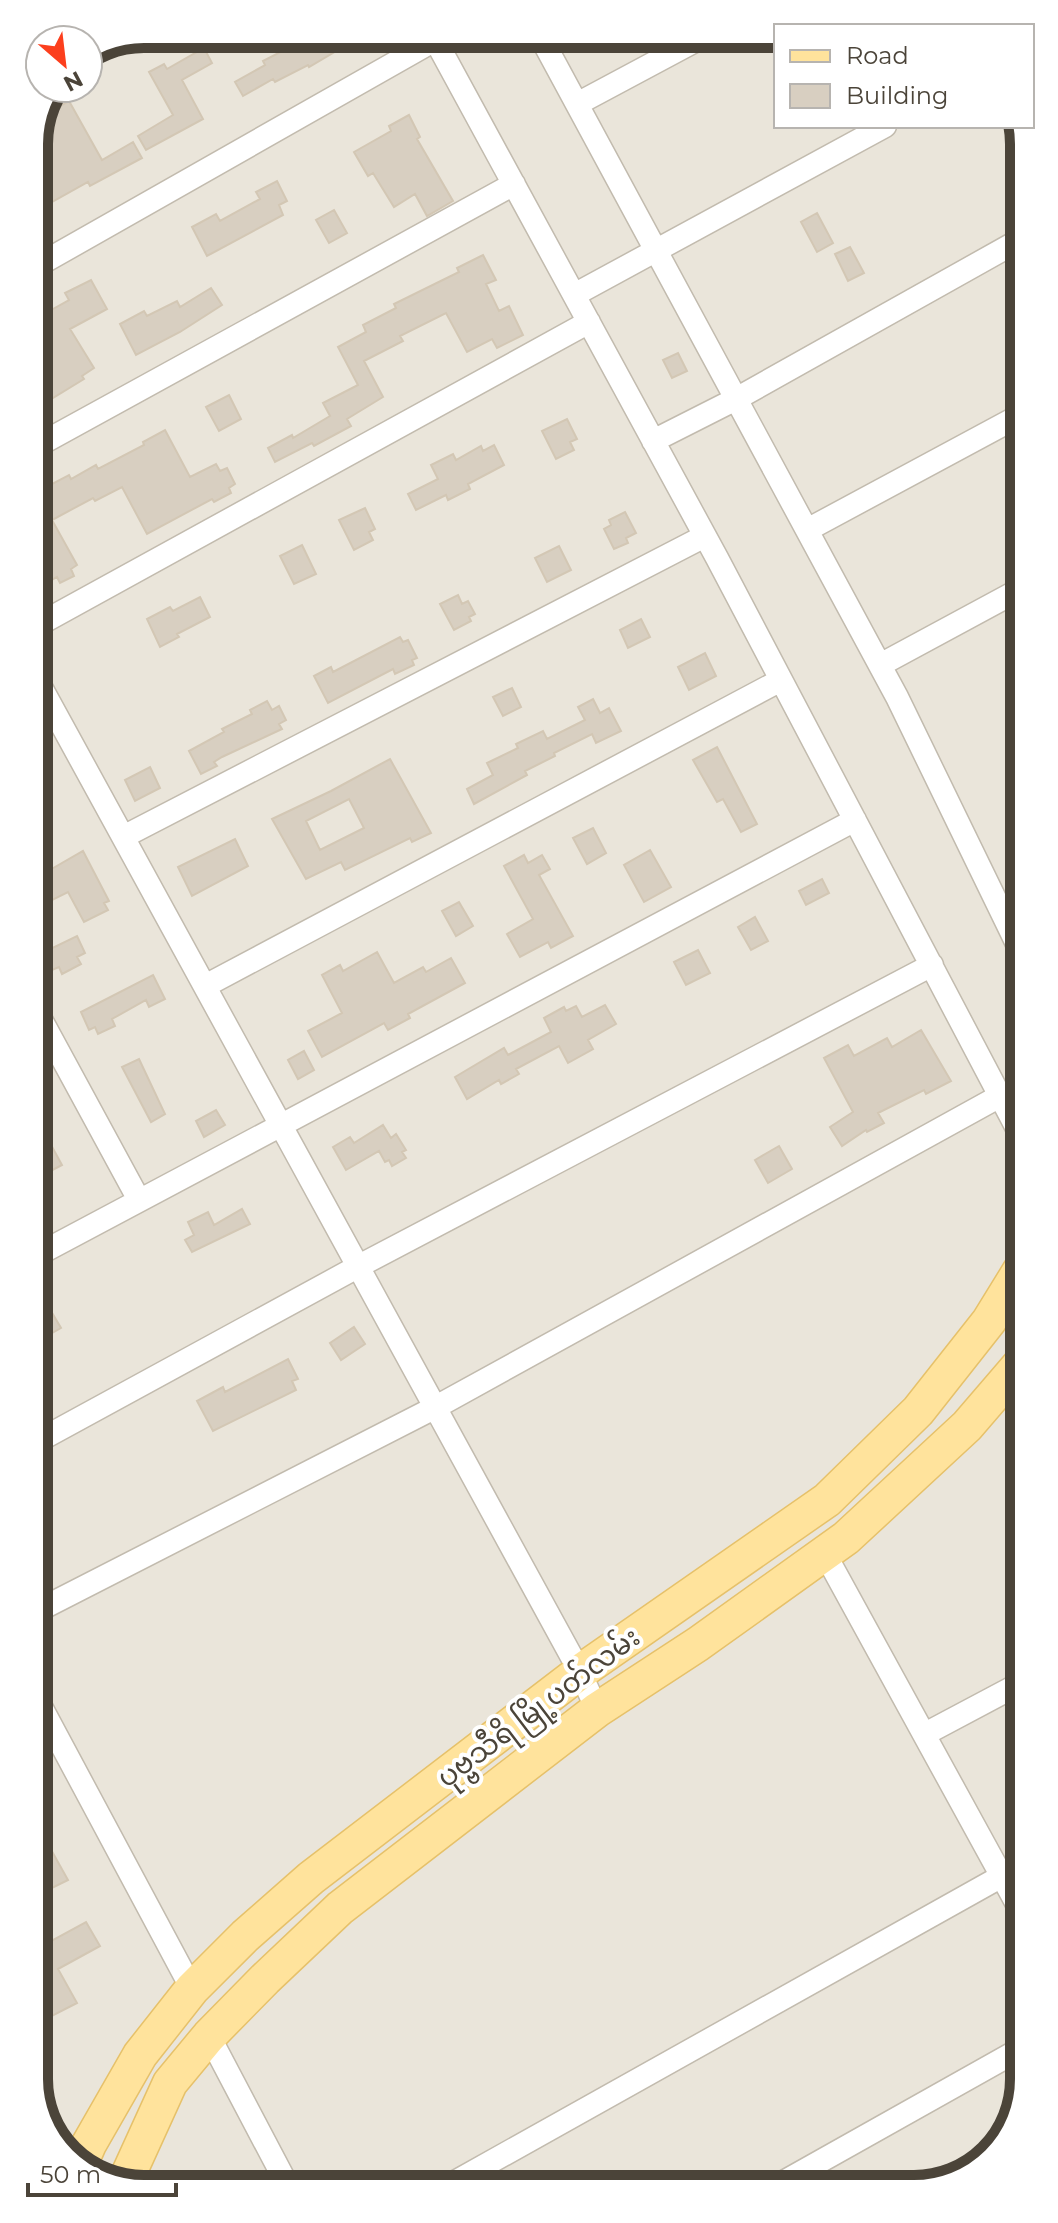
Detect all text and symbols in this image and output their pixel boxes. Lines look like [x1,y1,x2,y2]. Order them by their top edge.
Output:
north arrow [24,24,104,104]
legend [774,24,1034,128]
text: Road [846,41,909,70]
text: N [59,65,87,97]
text: Building [846,81,949,110]
street label: ပုဗ္ဗသီရိ မြို့ပတ်လမ်း [429,1619,650,1800]
scale bar [28,2147,176,2197]
text: 50 m [40,2160,101,2189]

